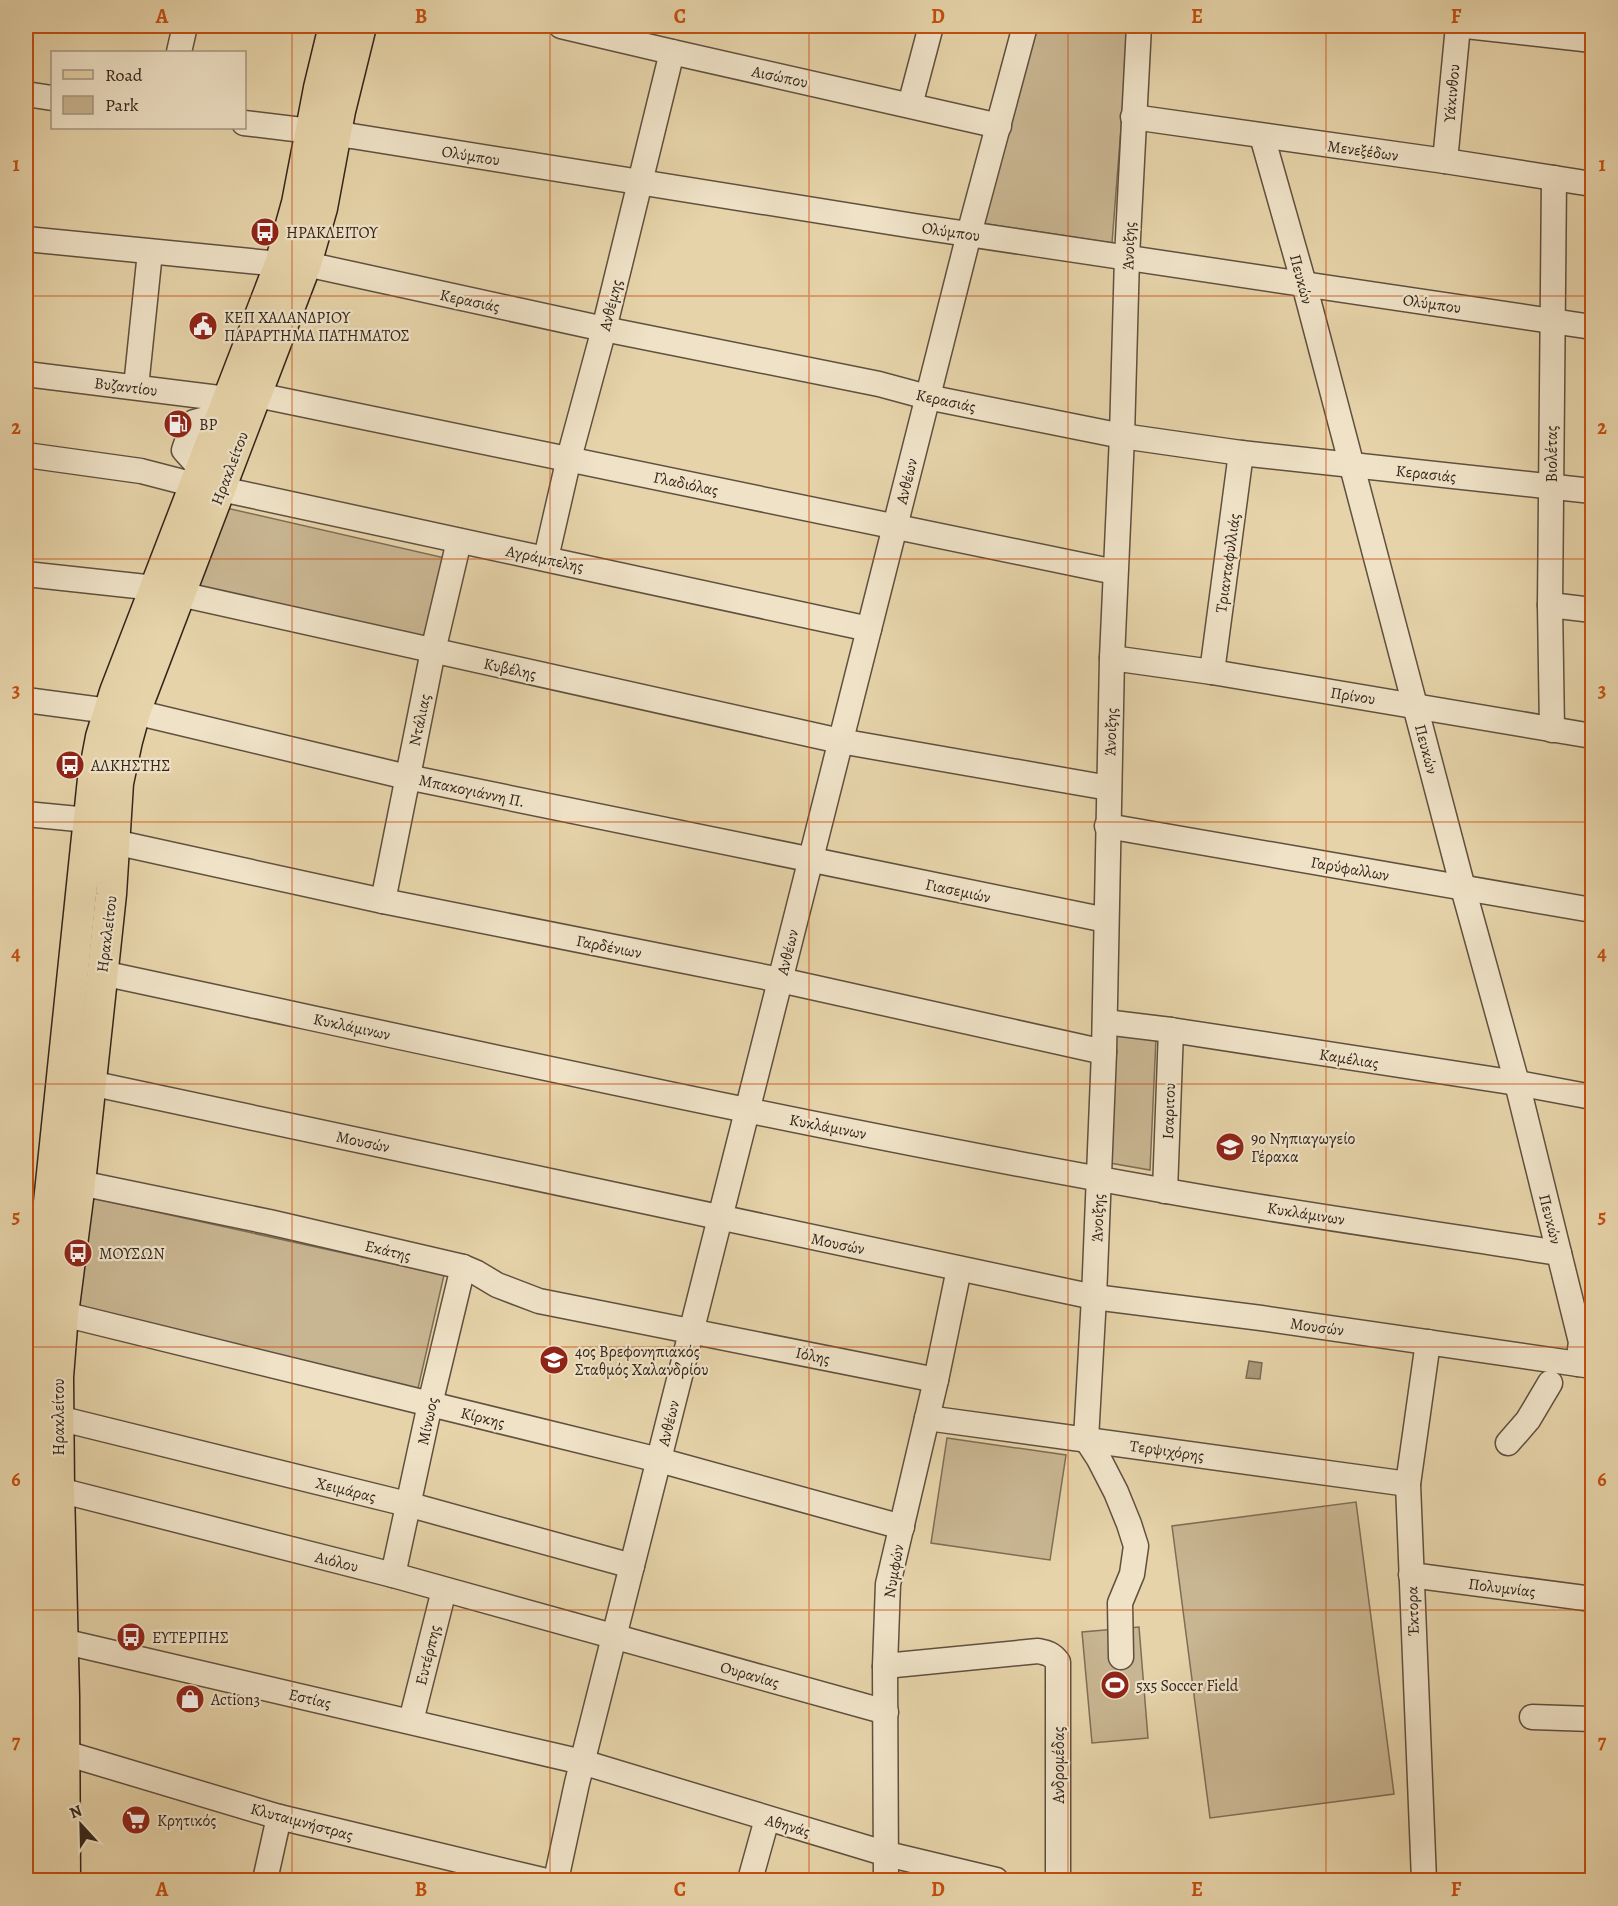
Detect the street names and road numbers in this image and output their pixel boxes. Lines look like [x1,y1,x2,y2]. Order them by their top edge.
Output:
street label: Αισώπου [749,60,810,94]
street label: Υάκινθου [1438,63,1465,124]
street label: Μενεξέδων [1326,135,1400,167]
street label: Ολύμπου [440,141,502,171]
street label: Ολύμπου [920,217,981,247]
street label: Άνοιξης [1117,221,1141,271]
street label: Πευκών [1284,252,1318,307]
street label: Ανθέμης [594,277,628,334]
street label: Κερασιάς [438,284,502,318]
street label: Ολύμπου [1401,289,1462,319]
street label: Βυζαντίου [93,372,159,402]
street label: Κερασιάς [914,384,978,418]
street label: Βιολέτας [1541,425,1563,482]
street label: Ηρακλείτου [206,428,254,508]
street label: Ανθέων [890,456,923,507]
street label: Κερασιάς [1395,460,1457,488]
street label: Γλαδιόλας [651,466,720,502]
street label: Τριανταφυλλιάς [1210,512,1246,614]
street label: Αγράμπελης [503,540,586,578]
street label: Κυβέλης [481,653,538,685]
street label: Πρίνου [1329,682,1377,710]
street label: Ντάλιας [404,692,436,748]
street label: Άνοιξης [1099,707,1123,757]
street label: Πευκών [1409,722,1443,777]
street label: Μπακογιάννη Π. [417,769,527,813]
street label: Γαρύφαλλων [1309,851,1391,887]
street label: Γιασεμιών [923,873,993,909]
street label: Ηρακλείτου [91,894,123,974]
street label: Ανθέων [771,927,804,978]
street label: Γαρδένιων [574,930,644,964]
street label: Κυκλάμινων [311,1008,393,1046]
street label: Καμέλιας [1317,1043,1380,1075]
street label: Ισαριτου [1157,1082,1181,1140]
street label: Κυκλάμινων [787,1109,869,1145]
street label: Μουσών [334,1126,392,1158]
street label: Πευκών [1533,1192,1567,1247]
street label: Άνοιξης [1086,1193,1110,1243]
street label: Κυκλάμινων [1266,1197,1347,1231]
street label: Μουσών [809,1228,867,1260]
street label: Εκάτης [363,1235,413,1267]
street label: Μουσών [1289,1312,1346,1342]
street label: Ιόλης [794,1342,832,1370]
street label: Ηρακλείτου [48,1378,70,1456]
street label: Μίνωος [412,1395,444,1447]
street label: Ανθέων [652,1398,685,1449]
street label: Κίρκης [458,1402,507,1434]
street label: Τερψιχόρης [1128,1435,1206,1467]
street label: Χειμάρας [313,1472,378,1508]
street label: Νυμφών [878,1542,910,1600]
street label: Αιόλου [312,1546,361,1578]
street label: Πολυμνίας [1467,1573,1537,1603]
street label: Έκτορα [1401,1585,1425,1636]
street label: Ευτέρπης [410,1623,446,1688]
street label: Ουρανίας [718,1656,782,1694]
street label: Εστίας [286,1683,333,1715]
street label: Ανδρομέδας [1048,1726,1070,1804]
street label: Κλυταιμνήστρας [248,1798,356,1846]
street label: Αθηνάς [762,1809,813,1843]

